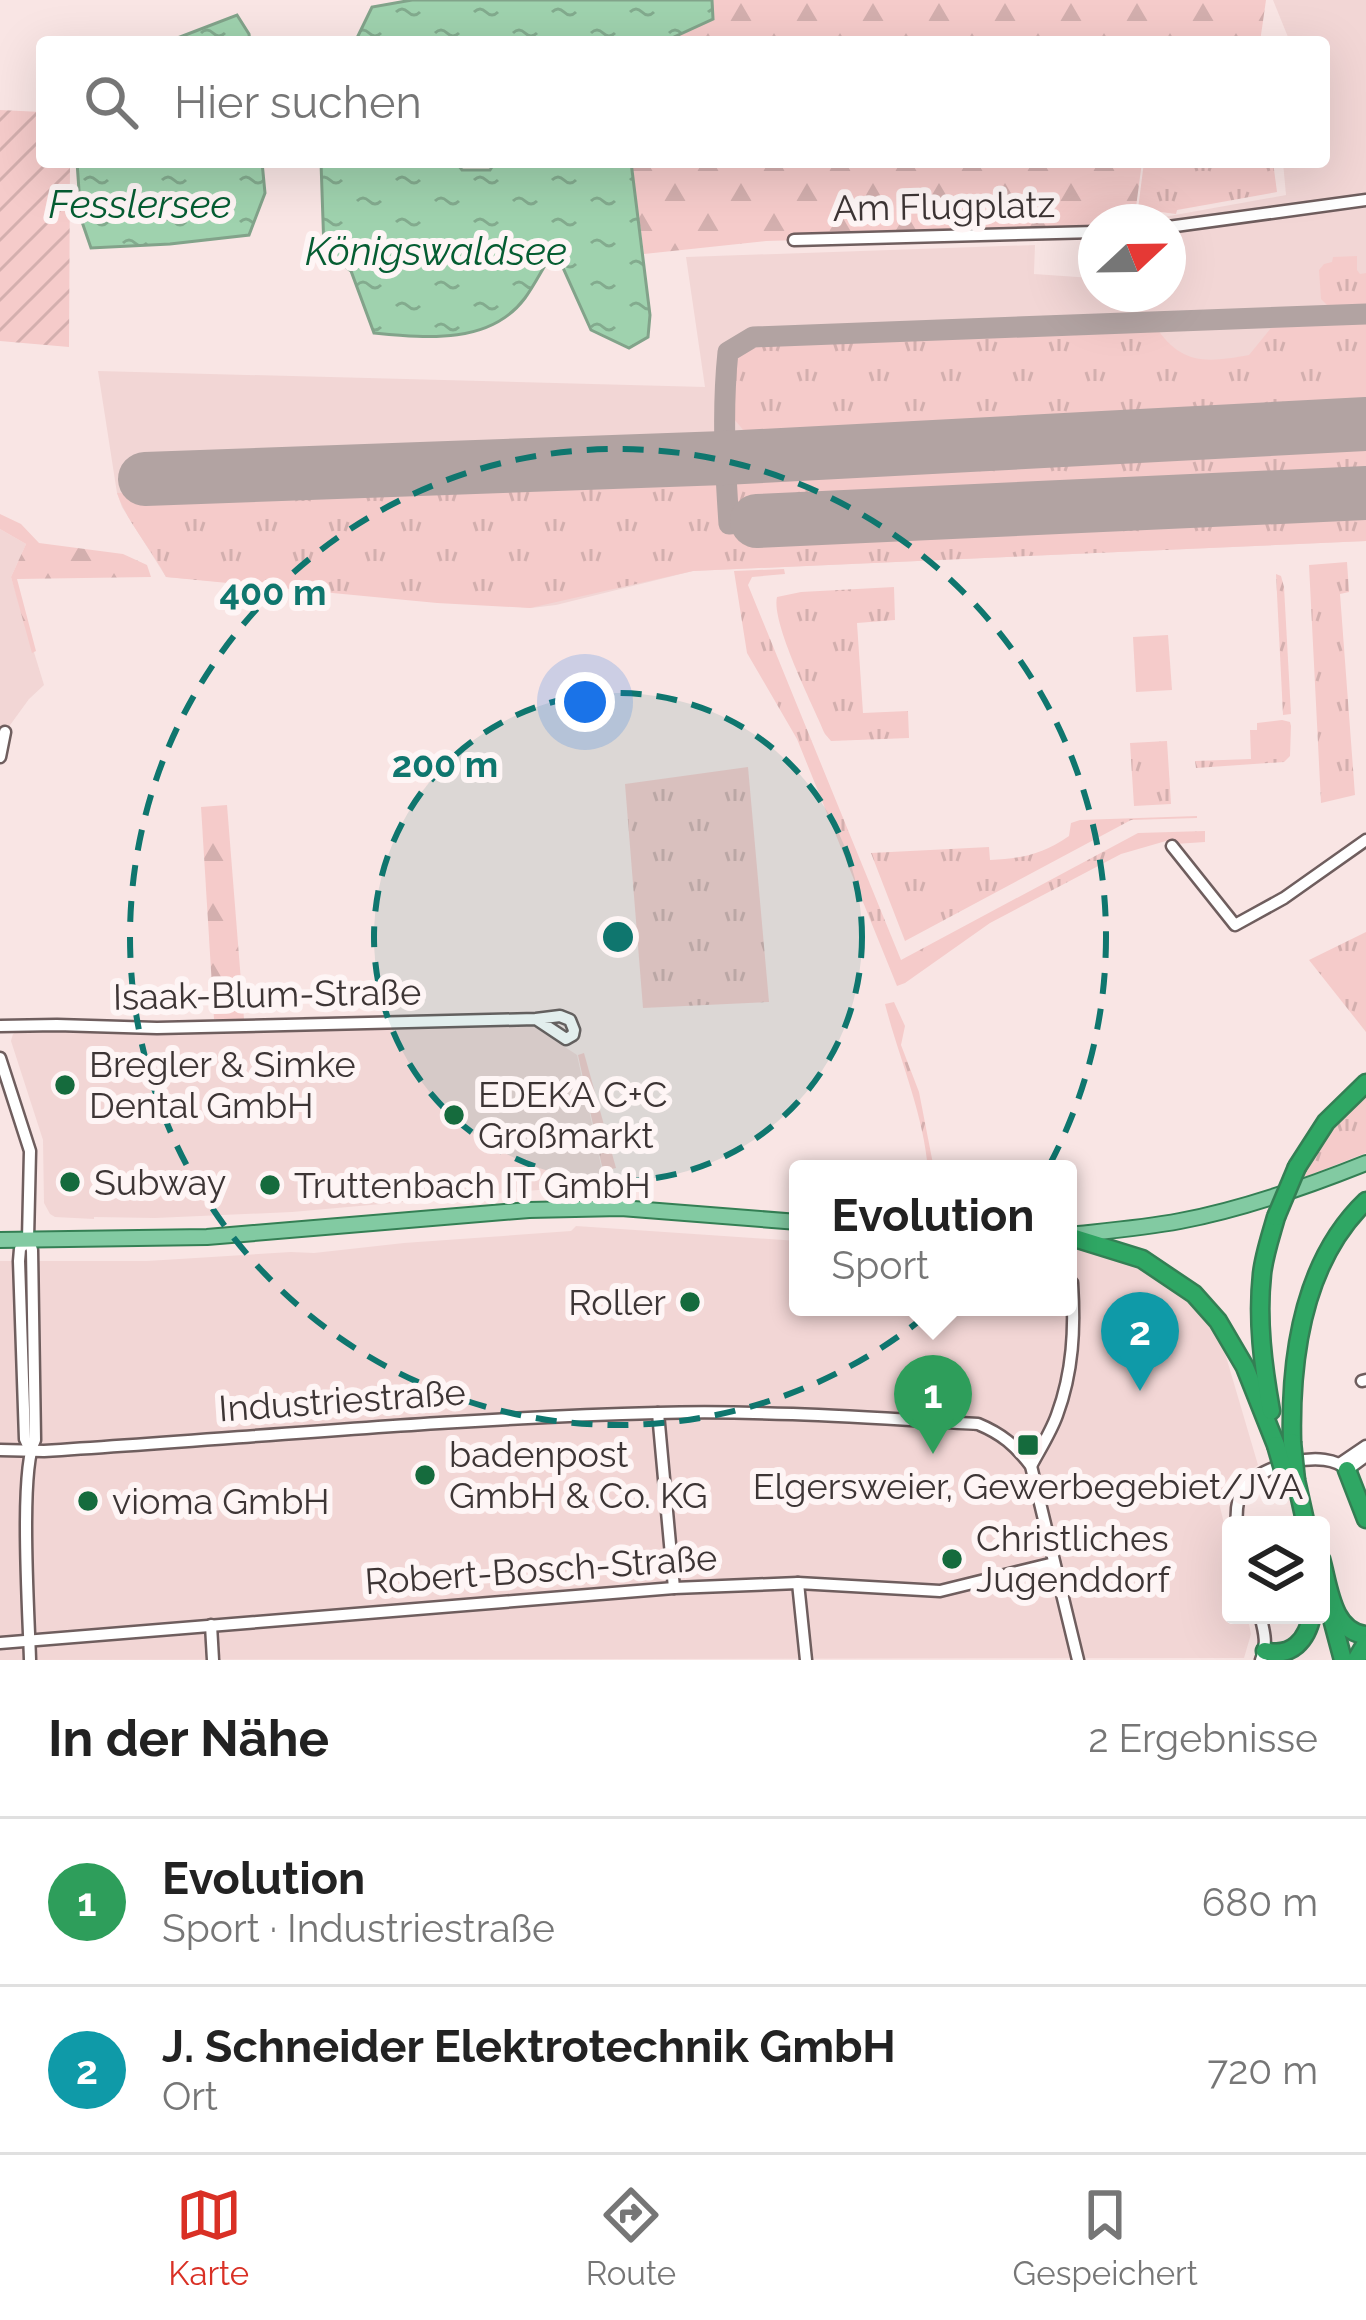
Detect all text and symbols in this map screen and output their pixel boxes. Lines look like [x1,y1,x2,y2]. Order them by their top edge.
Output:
search box [36,36,1330,168]
icon: search [78,69,144,135]
text: Hier suchen [174,76,422,129]
water label: Fesslersee [49,181,231,227]
street label: Am Flugplatz [832,183,1056,229]
north arrow [1078,204,1186,312]
water label: Königswaldsee [305,228,567,274]
text: 400 m [220,571,326,613]
your location [555,672,615,732]
text: 200 m [392,743,498,785]
centre of rings [597,916,639,958]
street label: Isaak-Blum-Straße [113,970,421,1018]
place label: Bregler & Simke Dental GmbH [89,1043,356,1126]
marker: Bregler & Simke Dental GmbH [52,1072,78,1098]
place label: EDEKA C+C Großmarkt [478,1073,667,1156]
marker: EDEKA C+C Großmarkt [441,1102,467,1128]
popup [789,1160,1077,1316]
place label: Subway [94,1161,226,1203]
place label: Truttenbach IT GmbH [294,1164,651,1206]
marker: Subway [57,1169,83,1195]
marker: Truttenbach IT GmbH [257,1172,283,1198]
text: Evolution [831,1189,1035,1242]
text: Sport [831,1242,929,1288]
place label: Roller [568,1281,666,1323]
marker: Roller [677,1289,703,1315]
pin: 2 [1101,1292,1179,1391]
pin: 1 [894,1355,972,1454]
street label: Industriestraße [217,1370,467,1430]
marker: Elgersweier, Gewerbegebiet/JVA [1015,1432,1041,1458]
place label: badenpost GmbH & Co. KG [449,1433,708,1516]
marker: badenpost GmbH & Co. KG [412,1462,438,1488]
place label: Elgersweier, Gewerbegebiet/JVA [753,1465,1303,1507]
place label: vioma GmbH [112,1480,330,1522]
marker: vioma GmbH [75,1488,101,1514]
map controls [1222,1516,1330,1624]
button: layers [1222,1516,1330,1624]
place label: Christliches Jugenddorf [976,1517,1172,1600]
street label: Robert-Bosch-Straße [363,1536,719,1602]
marker: Christliches Jugenddorf [939,1546,965,1572]
text: In der Nähe [48,1708,329,1768]
text: 2 Ergebnisse [1088,1715,1318,1761]
text: Evolution [162,1852,365,1905]
text: 1 [77,1879,97,1925]
text: 680 m [1202,1879,1318,1925]
text: Sport · Industriestraße [162,1905,555,1951]
text: J. Schneider Elektrotechnik GmbH [162,2020,896,2073]
text: 2 [76,2047,98,2093]
text: 720 m [1207,2047,1318,2093]
text: Ort [162,2073,218,2119]
tab: Karte [168,2182,249,2293]
tab: Route [586,2182,676,2293]
tab: Gespeichert [1013,2182,1198,2293]

